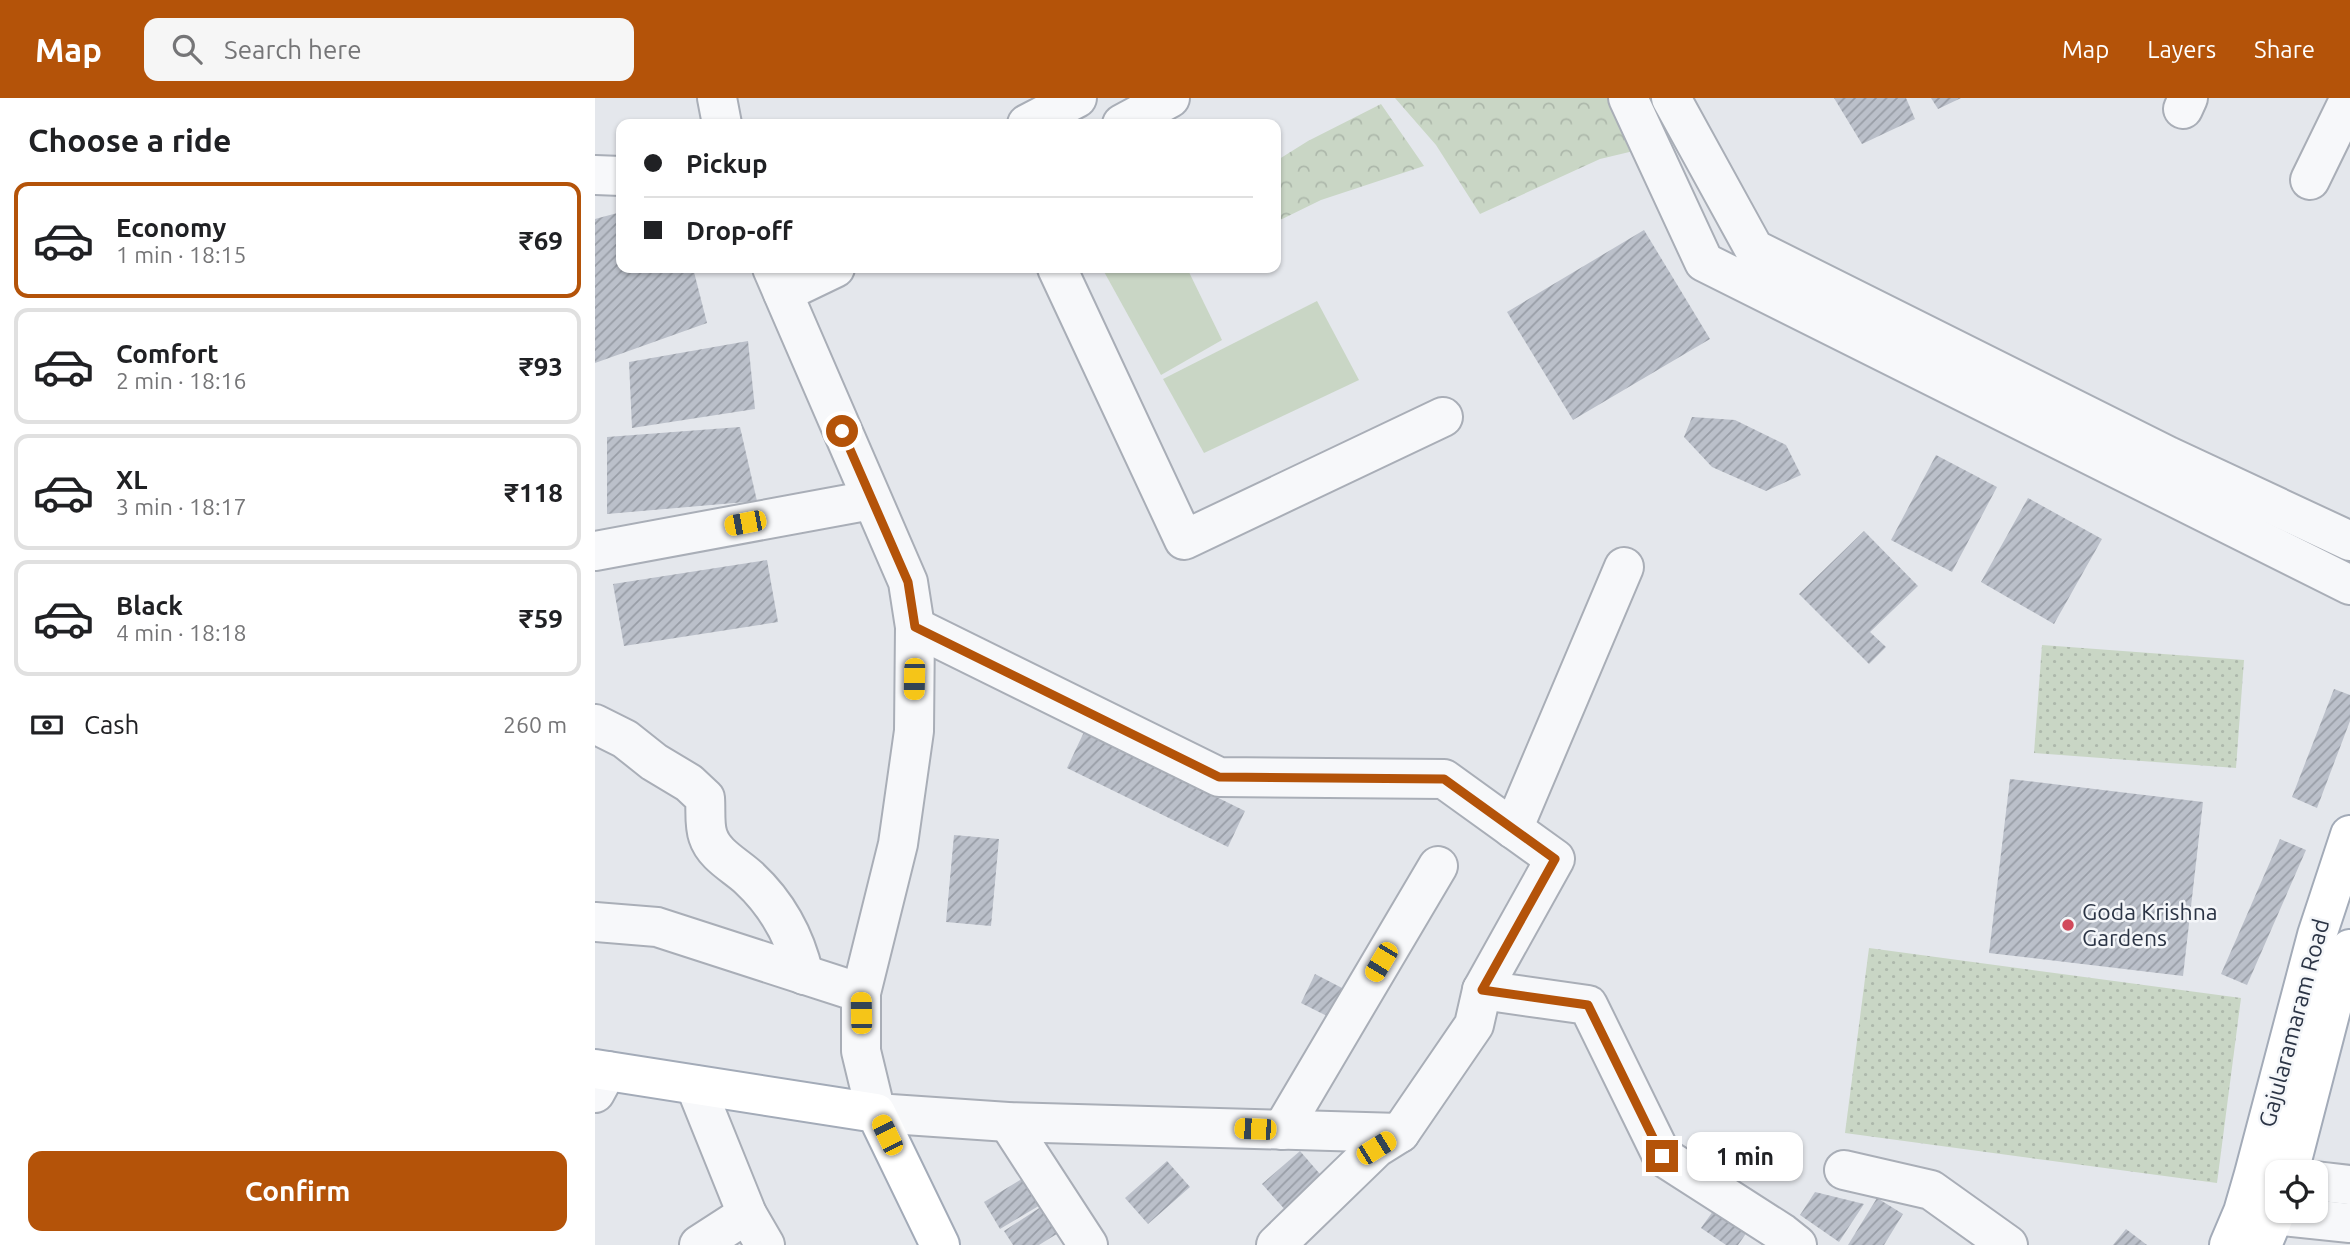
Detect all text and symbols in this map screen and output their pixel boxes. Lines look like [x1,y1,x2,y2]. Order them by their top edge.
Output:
search box [144,18,634,81]
icon: search [168,30,206,68]
text: Map [35,31,102,68]
text: Search here [224,35,362,64]
text: Map [2062,36,2109,63]
text: Layers [2147,36,2216,63]
text: Share [2254,36,2315,63]
text: Choose a ride [28,122,231,158]
text: Pickup [686,149,768,178]
icon: car [32,209,95,272]
text: Economy [116,213,226,242]
text: Drop-off [686,216,793,245]
text: ₹69 [519,226,563,255]
text: 1 min · 18:15 [116,242,247,267]
icon: car [32,335,95,398]
text: Comfort [116,339,219,368]
text: ₹93 [519,352,563,381]
text: 2 min · 18:16 [116,368,247,393]
route start [826,415,858,447]
icon: car [32,461,95,524]
text: XL [116,465,147,494]
text: ₹118 [504,478,563,507]
text: 3 min · 18:17 [116,494,247,519]
car [723,509,768,537]
icon: car [32,587,95,650]
text: Black [116,591,183,620]
text: ₹59 [519,604,563,633]
text: 4 min · 18:18 [116,620,247,645]
car [904,658,925,700]
icon: cash [28,706,66,744]
text: Cash [84,710,139,739]
text: 260 m [503,712,567,737]
place label: Goda Krishna Gardens [2082,899,2218,950]
street label: Gajularamaram Road [2254,916,2333,1130]
marker: Goda Krishna Gardens [2060,917,2076,933]
car [1362,939,1401,985]
car [851,992,872,1034]
car [869,1112,906,1158]
car [1234,1118,1277,1140]
car [1353,1128,1400,1168]
callout: 1 min [1687,1132,1802,1180]
route end [1646,1140,1678,1172]
text: 1 min [1716,1144,1774,1169]
button: Confirm [28,1151,567,1231]
map controls [2265,1160,2328,1223]
button: locate [2265,1160,2328,1223]

